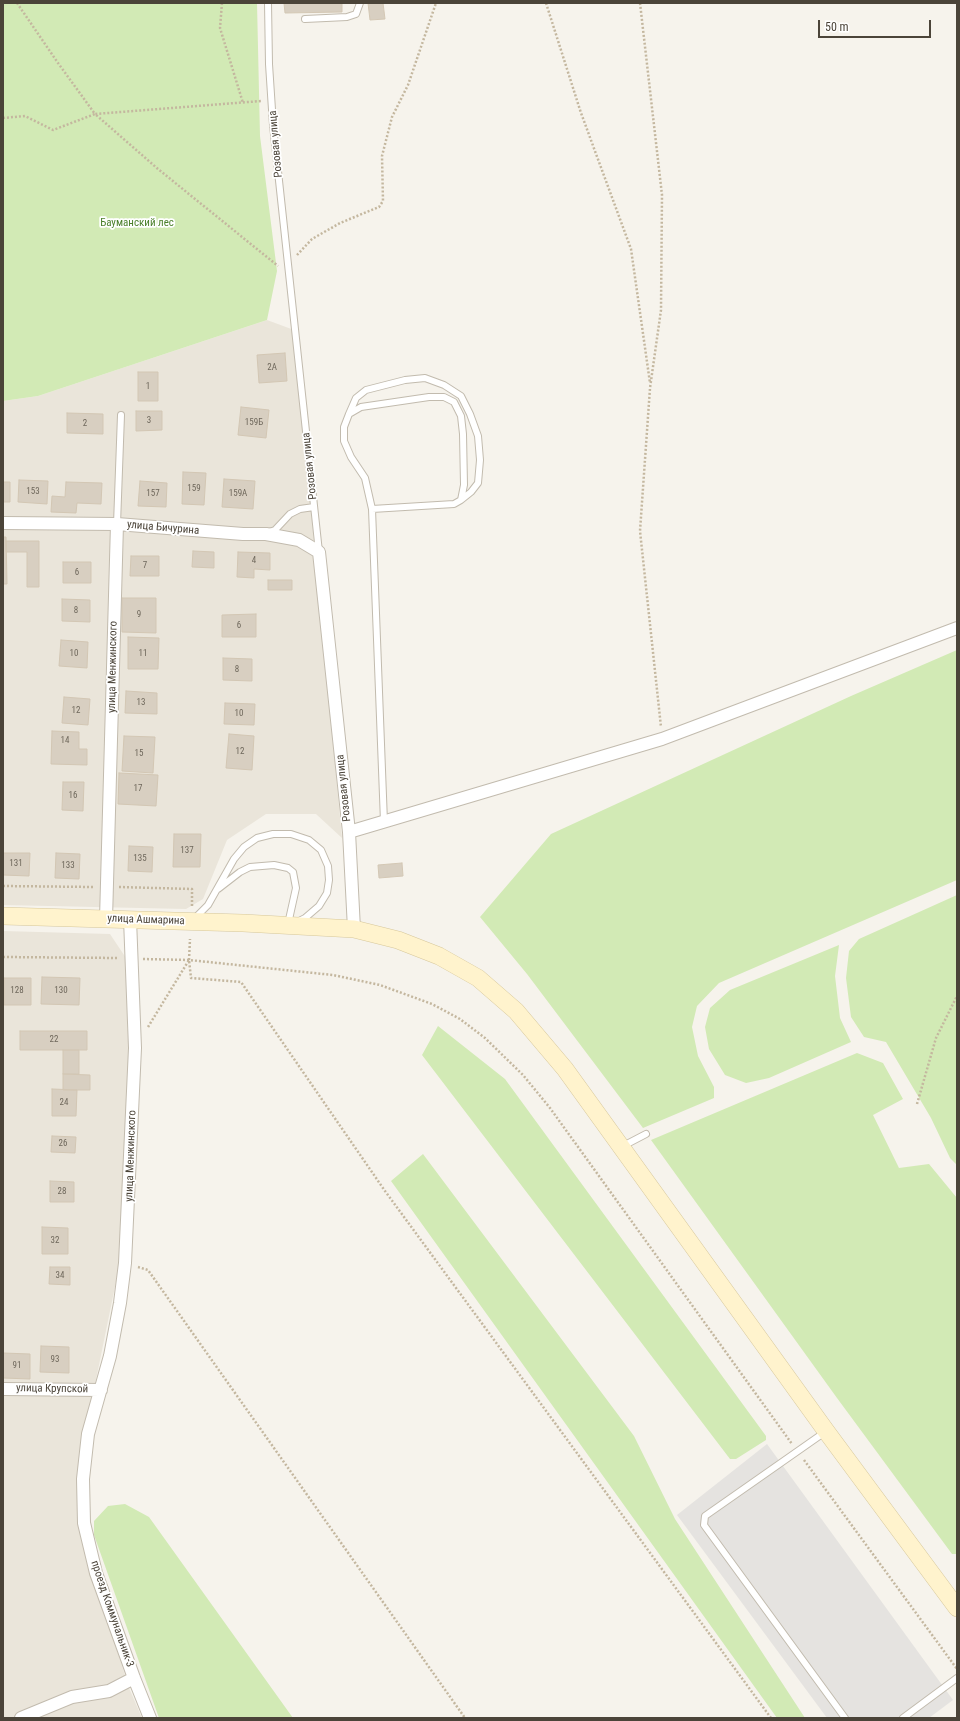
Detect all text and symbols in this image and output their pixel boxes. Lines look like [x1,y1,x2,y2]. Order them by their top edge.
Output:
scale bar [820,12,933,38]
text: 50 m [825,20,849,34]
street label: Розовая улица [266,110,286,178]
park label: Бауманский лес [100,216,174,230]
house number: 2А [267,363,277,373]
house number: 1 [146,382,150,392]
house number: 3 [147,416,151,426]
house number: 159Б [245,418,263,428]
house number: 2 [83,419,87,429]
street label: Розовая улица [300,432,320,500]
house number: 159 [187,484,201,494]
house number: 153 [26,487,40,497]
house number: 157 [146,489,160,499]
house number: 159А [229,489,247,499]
street label: улица Бичурина [126,518,200,538]
house number: 4 [252,556,256,566]
house number: 7 [143,561,147,571]
house number: 6 [75,568,79,578]
house number: 8 [74,606,78,616]
house number: 9 [137,610,141,620]
street label: улица Менжинского [106,621,120,713]
house number: 6 [237,621,241,631]
house number: 10 [70,649,78,659]
house number: 11 [139,649,147,659]
house number: 8 [235,665,239,675]
house number: 13 [137,698,145,708]
house number: 12 [72,706,80,716]
house number: 10 [235,709,243,719]
house number: 14 [61,736,69,746]
house number: 12 [236,747,244,757]
house number: 15 [135,749,143,759]
street label: Розовая улица [334,754,354,822]
house number: 17 [134,784,142,794]
house number: 16 [69,791,77,801]
house number: 137 [180,846,194,856]
house number: 135 [133,854,147,864]
house number: 131 [9,859,23,869]
house number: 133 [61,861,75,871]
street label: улица Ашмарина [107,912,185,928]
house number: 128 [10,986,24,996]
house number: 130 [54,986,68,996]
house number: 22 [50,1035,58,1045]
house number: 24 [60,1098,68,1108]
street label: улица Менжинского [123,1110,139,1202]
house number: 26 [59,1139,67,1149]
house number: 28 [58,1187,66,1197]
house number: 32 [51,1236,59,1246]
house number: 34 [56,1271,64,1281]
house number: 93 [51,1355,59,1365]
house number: 91 [13,1361,21,1371]
street label: улица Крупской [16,1382,88,1396]
street label: проезд Коммунальник-3 [88,1559,136,1669]

